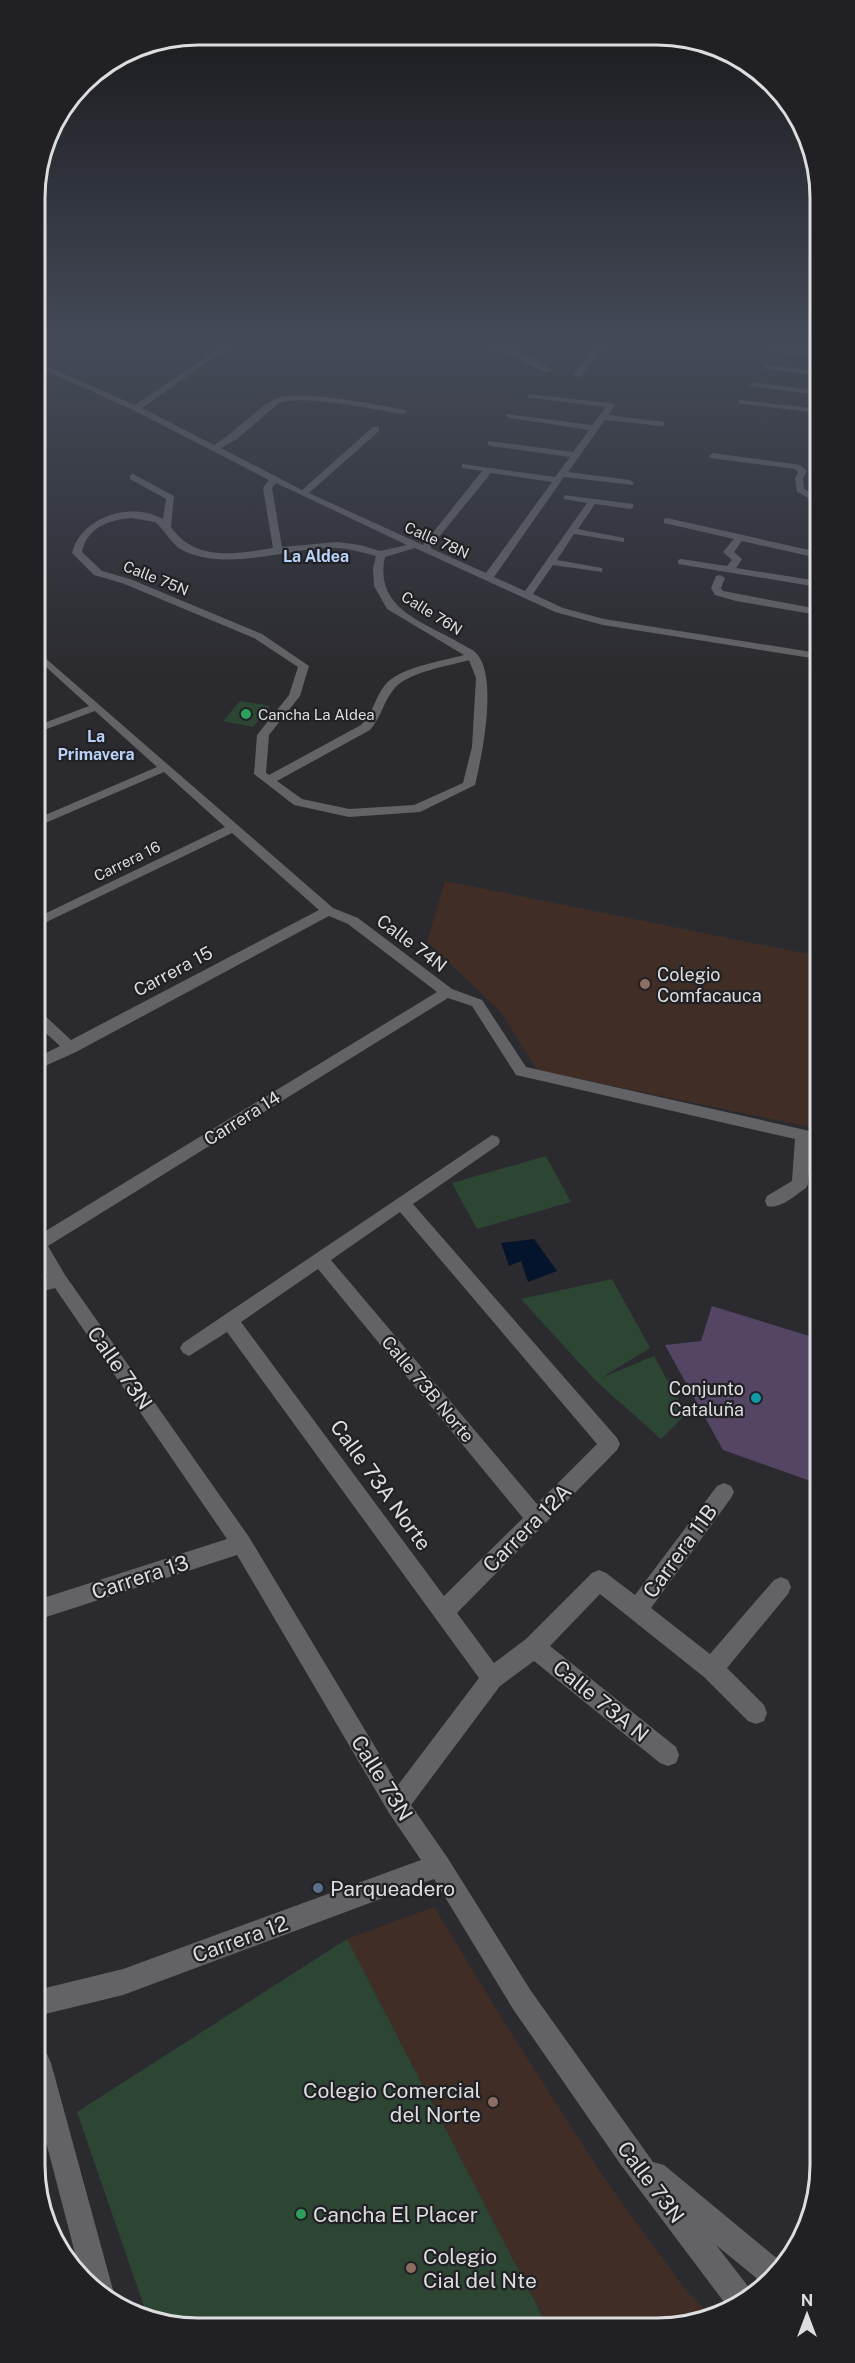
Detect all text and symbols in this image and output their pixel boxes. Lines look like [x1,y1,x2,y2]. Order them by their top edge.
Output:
street label: Calle 78N [402,518,472,562]
district label: La Aldea [283,547,349,566]
street label: Calle 75N [121,557,191,599]
street label: Calle 76N [398,588,466,638]
place label: Cancha La Aldea [258,706,375,723]
marker: Cancha La Aldea [239,707,253,721]
district label: La Primavera [57,727,135,764]
street label: Carrera 16 [91,838,163,884]
street label: Calle 74N [373,910,451,976]
street label: Carrera 15 [130,941,216,1001]
place label: Colegio Comfacauca [657,964,762,1006]
marker: Colegio Comfacauca [638,977,652,991]
street label: Carrera 14 [200,1086,284,1150]
street label: Calle 73N [82,1322,158,1414]
street label: Calle 73B Norte [377,1332,479,1446]
place label: Conjunto Cataluña [669,1378,744,1420]
marker: Conjunto Cataluña [749,1391,763,1405]
street label: Calle 73A Norte [325,1415,437,1555]
street label: Carrera 12A [478,1479,576,1577]
street label: Carrera 11B [638,1499,722,1603]
street label: Carrera 13 [88,1550,192,1604]
street label: Calle 73A N [548,1655,654,1747]
street label: Calle 73N [346,1731,418,1825]
place label: Parqueadero [330,1876,455,1901]
marker: Parqueadero [311,1881,325,1895]
street label: Carrera 12 [189,1910,291,1968]
place label: Colegio Comercial del Norte [303,2078,481,2127]
marker: Colegio Comercial del Norte [486,2095,500,2109]
street label: Calle 73N [612,2136,690,2228]
place label: Cancha El Placer [313,2202,478,2227]
marker: Cancha El Placer [294,2207,308,2221]
place label: Colegio Cial del Nte [423,2244,537,2293]
marker: Colegio Cial del Nte [404,2261,418,2275]
north arrow [777,2285,837,2345]
text: N [801,2291,813,2310]

